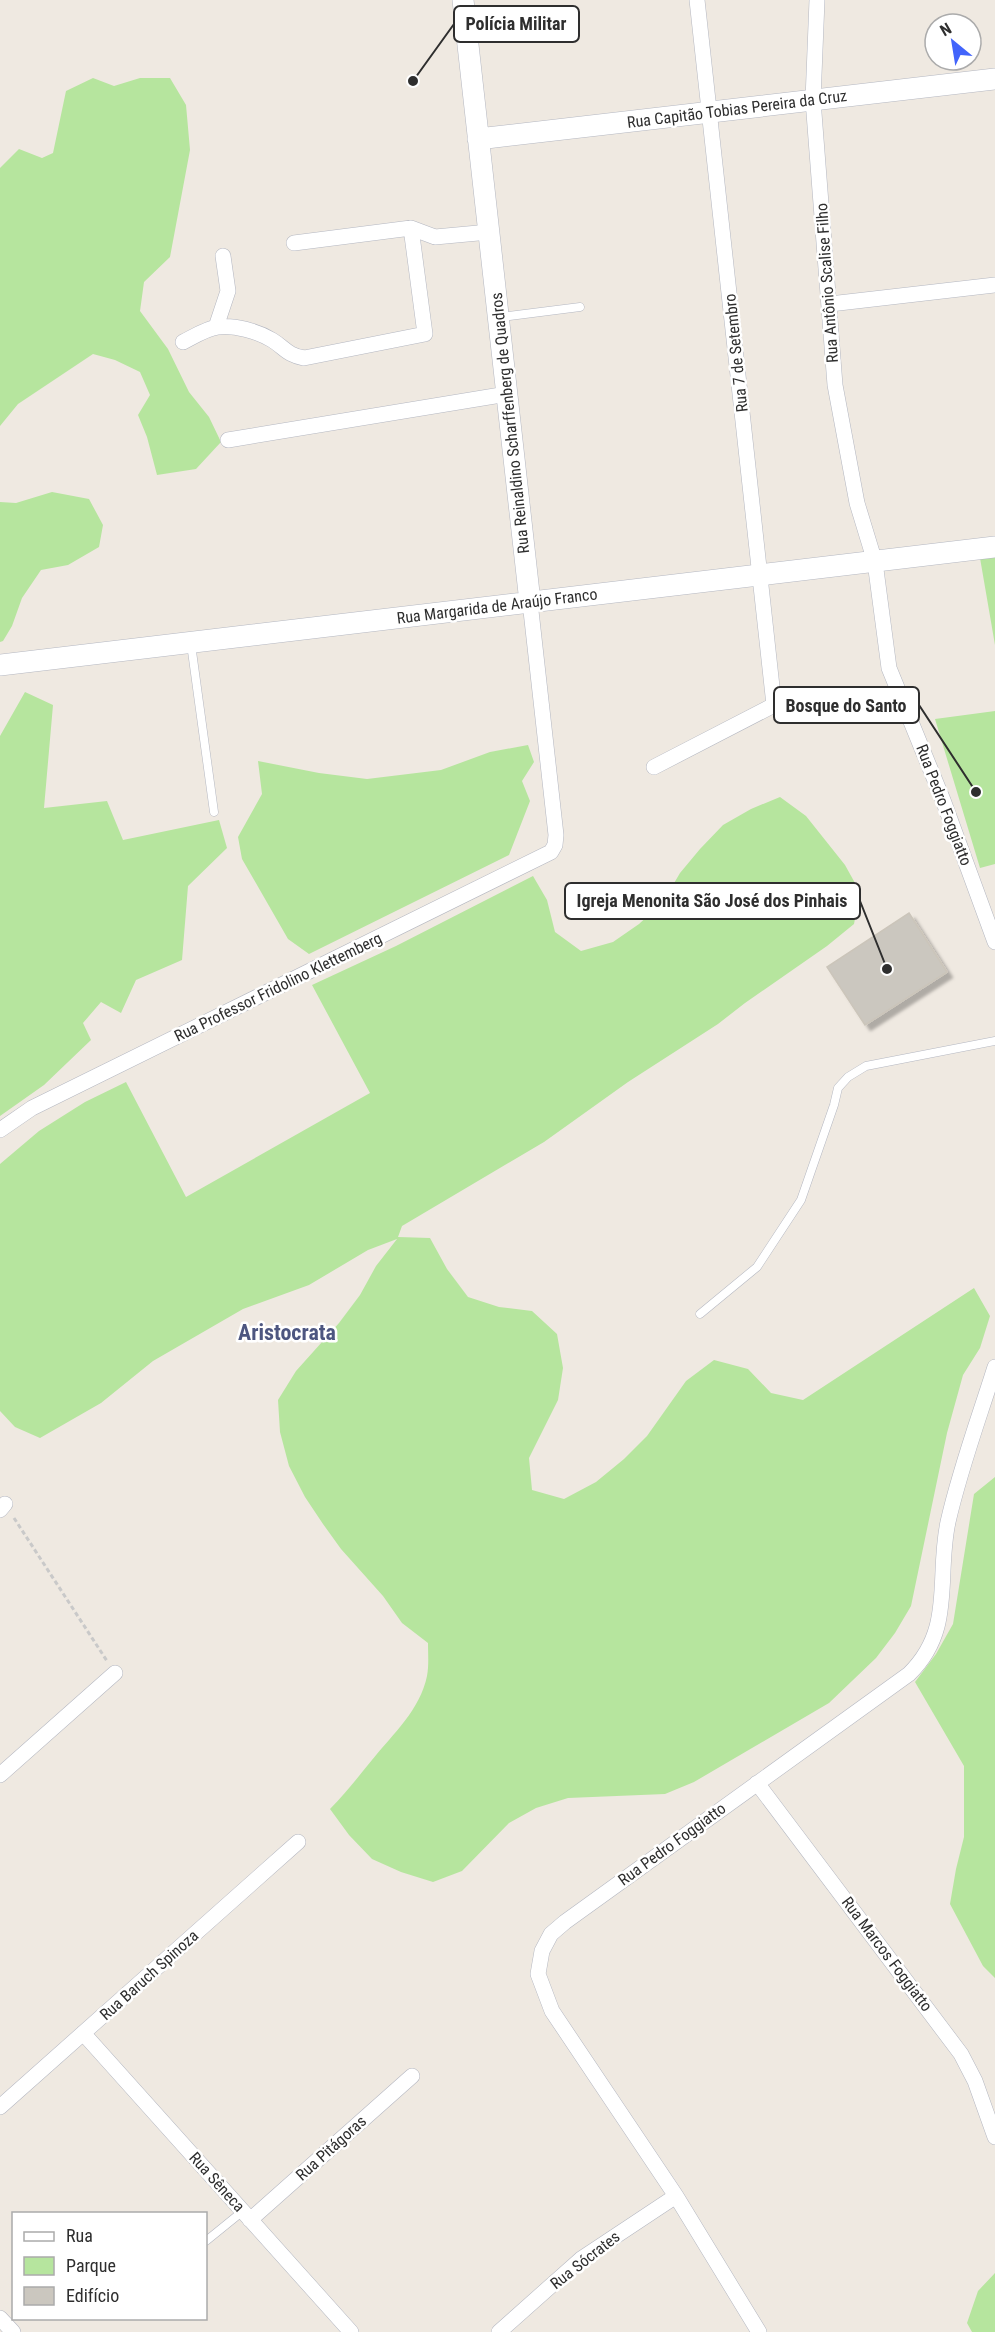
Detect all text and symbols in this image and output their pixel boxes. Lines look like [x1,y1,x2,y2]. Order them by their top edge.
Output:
callout: Polícia Militar [454,6,579,42]
north arrow [923,12,983,72]
text: Polícia Militar [466,13,567,34]
text: N [937,19,955,40]
street label: Rua Capitão Tobias Pereira da Cruz [626,86,848,132]
street label: Rua Antônio Scalise Filho [812,202,842,364]
street label: Rua Reinaldino Scharffenberg de Quadros [487,292,533,554]
street label: Rua 7 de Setembro [720,293,752,413]
street label: Rua Margarida de Araújo Franco [396,584,598,628]
callout: Bosque do Santo [774,687,919,723]
text: Bosque do Santo [785,695,907,716]
street label: Rua Pedro Foggiatto [912,742,976,868]
callout: Igreja Menonita São José dos Pinhais [565,883,860,919]
text: Igreja Menonita São José dos Pinhais [577,890,847,911]
street label: Rua Professor Fridolino Klettemberg [171,928,385,1046]
district label: Aristocrata [238,1320,336,1345]
street label: Rua Pedro Foggiatto [615,1799,729,1889]
street label: Rua Marcos Foggiatto [838,1893,936,2015]
street label: Rua Baruch Spinoza [96,1926,202,2024]
street label: Rua Pitágoras [292,2112,370,2184]
street label: Rua Sêneca [185,2148,249,2216]
legend [12,2212,207,2320]
text: Rua [66,2225,93,2246]
street label: Rua Sócrates [546,2227,624,2293]
text: Parque [66,2255,116,2276]
text: Edifício [66,2285,119,2306]

